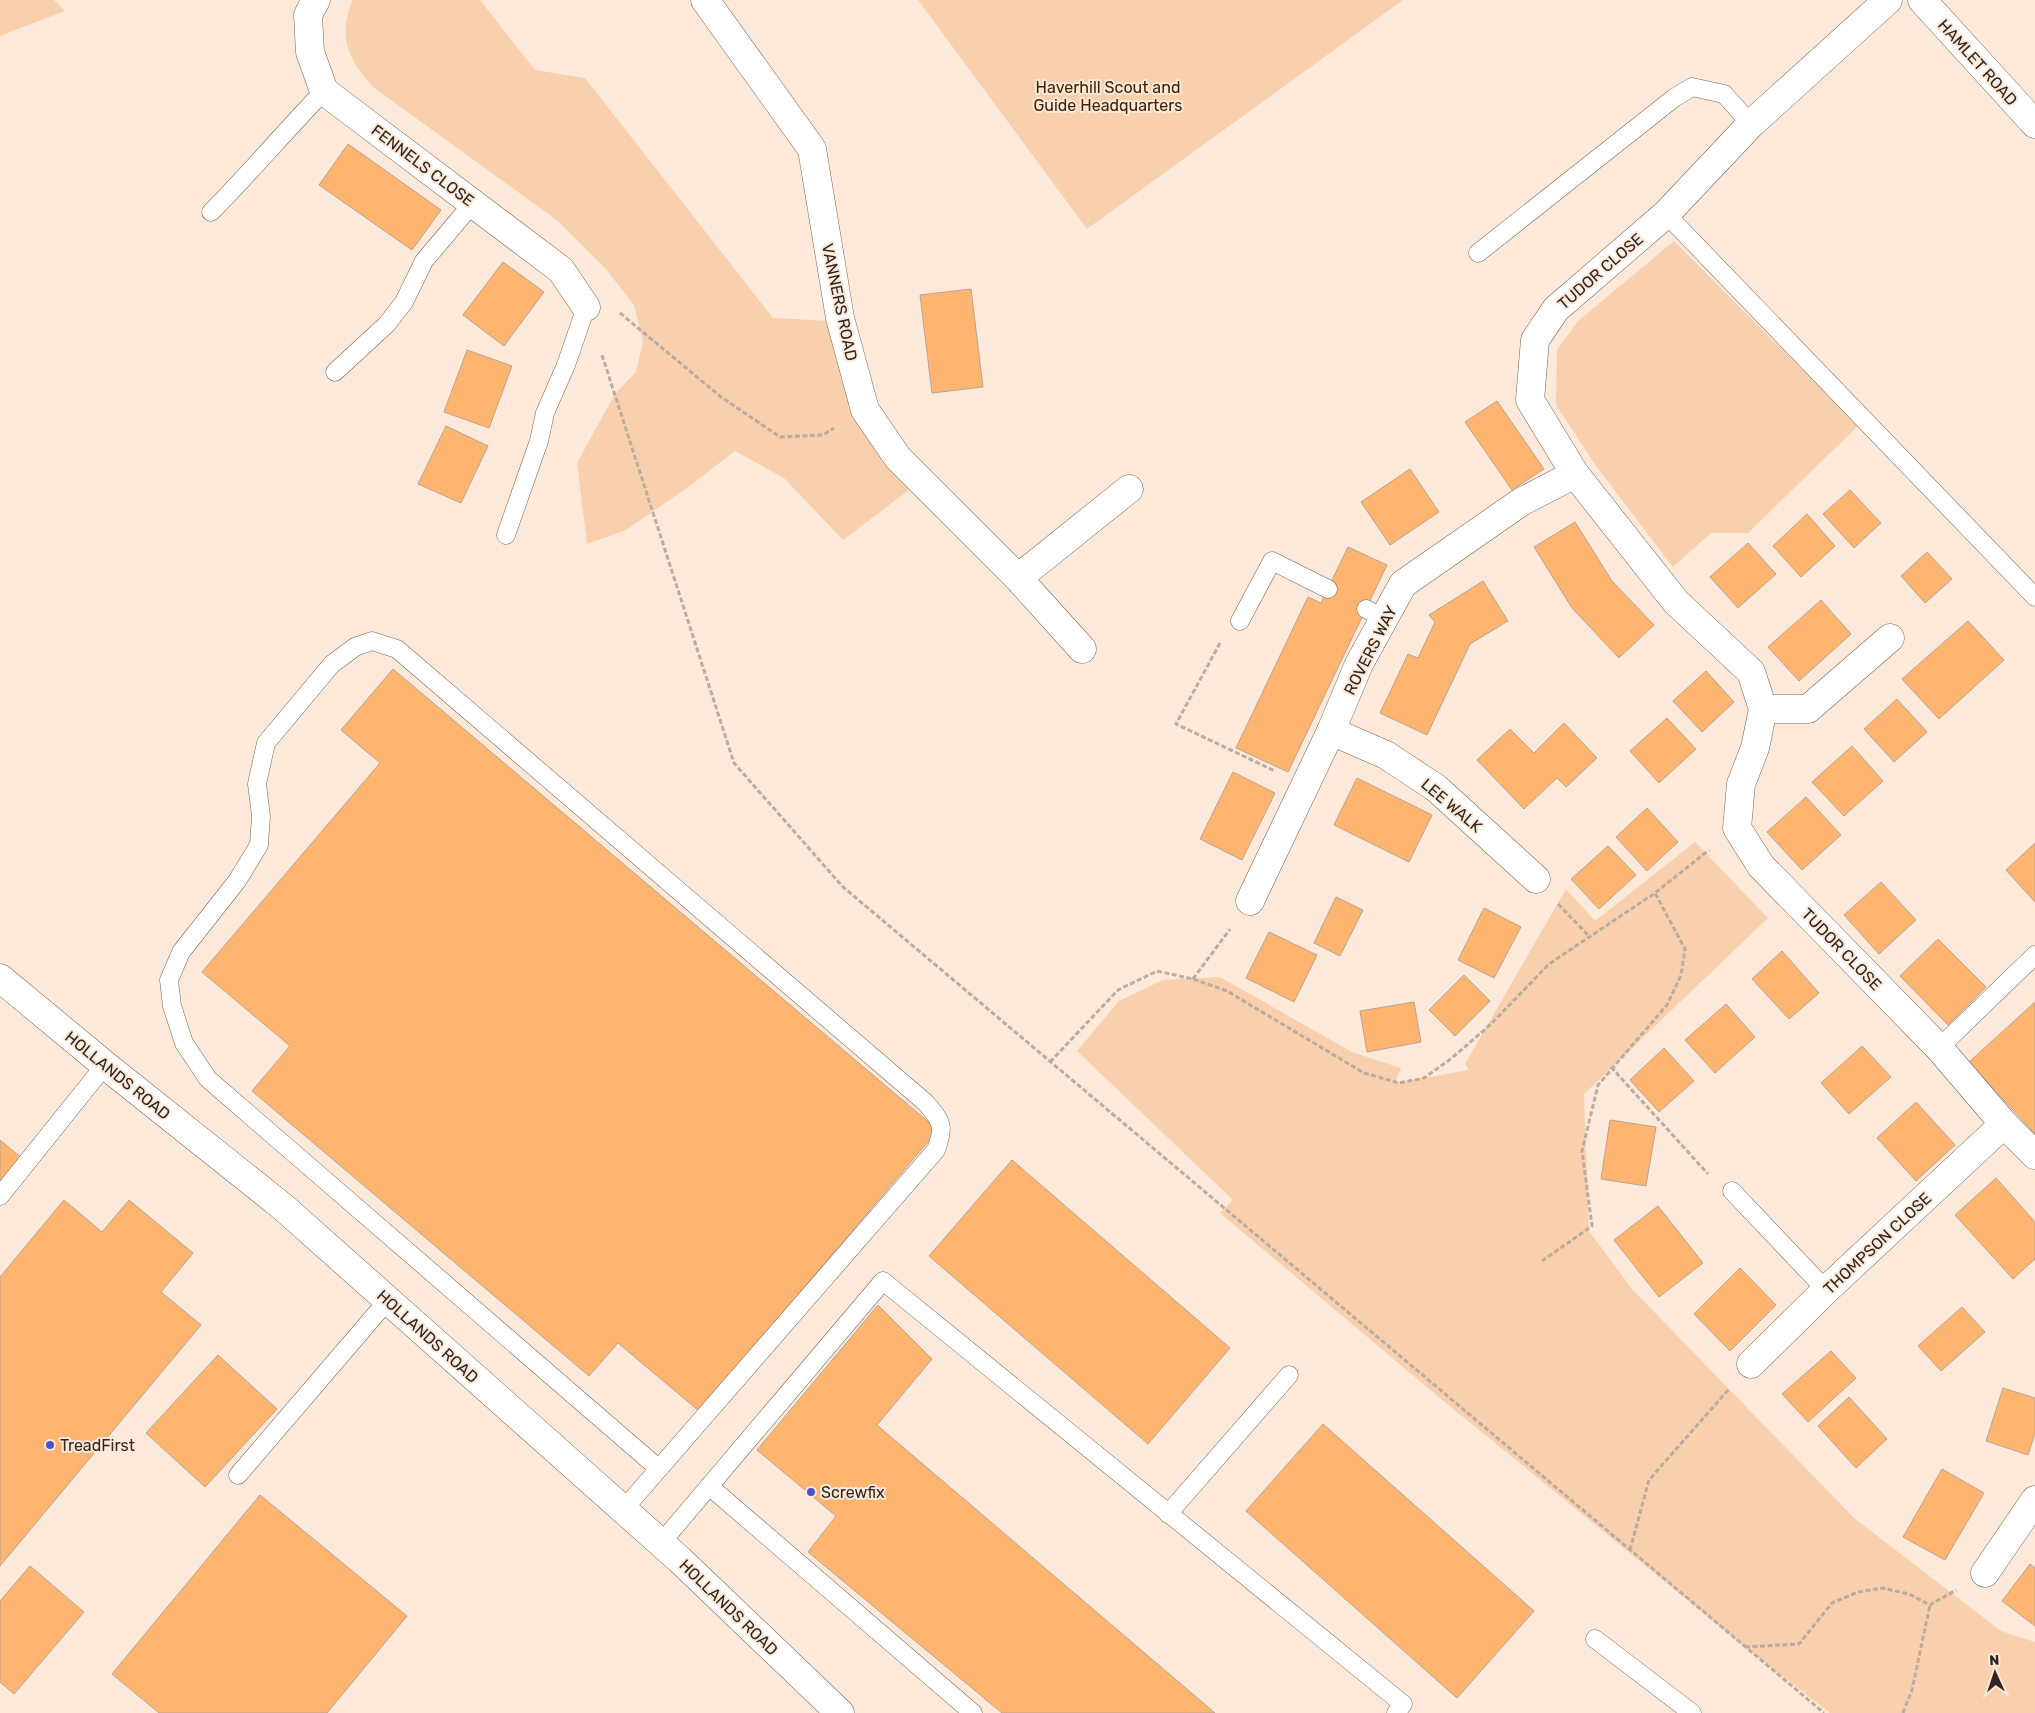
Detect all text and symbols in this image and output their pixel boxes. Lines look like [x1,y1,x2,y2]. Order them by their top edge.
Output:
street label: HAMLET ROAD [1934,15,2021,109]
park label: Haverhill Scout and Guide Headquarters [1033,78,1183,115]
street label: FENNELS CLOSE [368,121,478,210]
street label: TUDOR CLOSE [1554,229,1647,314]
street label: VANNERS ROAD [818,242,861,363]
street label: ROVERS WAY [1340,602,1401,698]
street label: LEE WALK [1417,774,1486,837]
street label: TUDOR CLOSE [1798,904,1886,994]
street label: HOLLANDS ROAD [61,1027,174,1124]
street label: THOMPSON CLOSE [1820,1189,1935,1298]
street label: HOLLANDS ROAD [373,1286,482,1387]
place label: TreadFirst [60,1436,135,1455]
marker: TreadFirst [44,1439,56,1451]
place label: Screwfix [821,1483,885,1502]
marker: Screwfix [805,1486,817,1498]
street label: HOLLANDS ROAD [675,1555,782,1659]
north arrow [1970,1648,2020,1698]
text: N [1989,1652,2000,1669]

